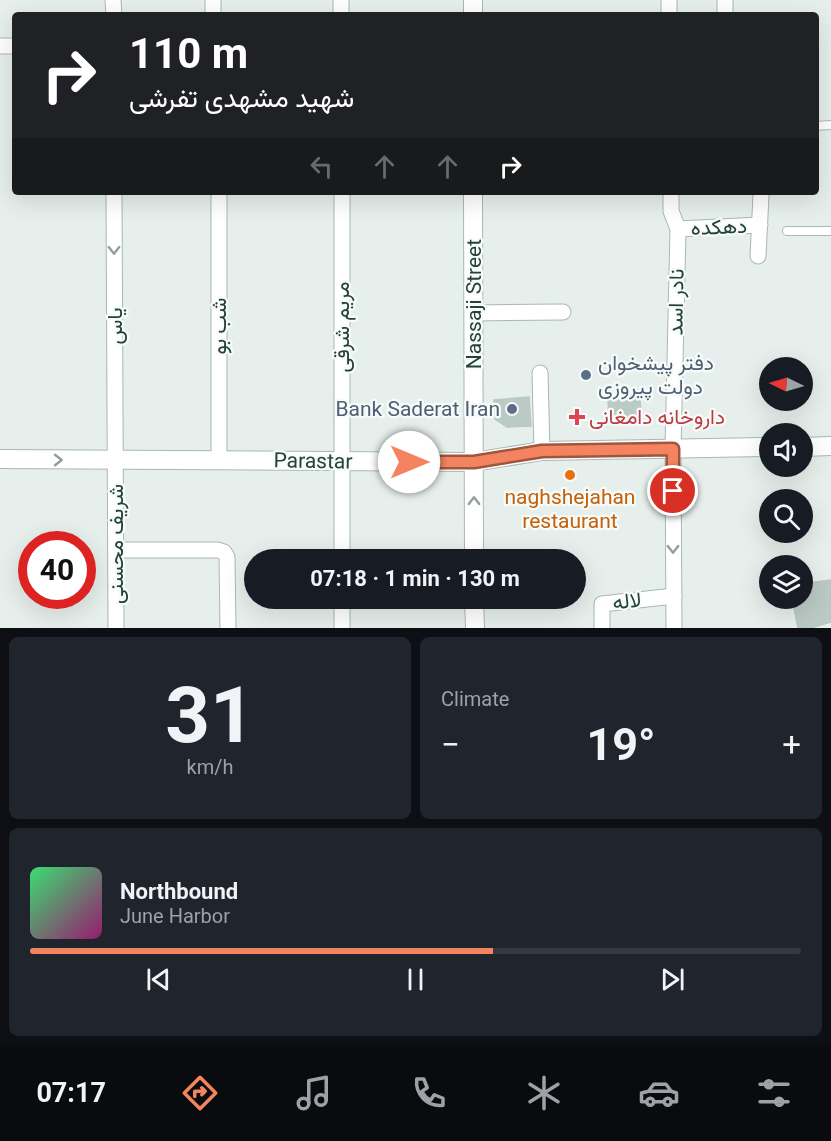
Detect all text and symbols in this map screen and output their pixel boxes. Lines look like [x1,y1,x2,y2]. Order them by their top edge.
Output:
text: 110 m [129,29,248,78]
icon: right [30,36,108,114]
text: شهید مشهدی تفرشی [129,82,354,114]
icon: left [305,150,338,183]
icon: ahead [368,150,401,183]
icon: ahead [431,150,464,183]
icon: right [494,150,527,183]
street label: دهکده [690,214,748,240]
street label: Nassaji Street [462,239,486,369]
one-way arrow [108,246,121,255]
street label: نادر اسد [663,269,690,335]
street label: مریم شرقی [330,282,356,372]
street label: شب بو [207,298,232,354]
street label: یاس [103,308,127,344]
place label: دفتر پیشخوان دولت پیروزی [598,351,714,401]
north arrow [759,357,813,411]
map controls [759,357,813,609]
marker: دفتر پیشخوان دولت پیروزی [579,368,593,382]
place label: Bank Saderat Iran [336,397,500,421]
marker: Bank Saderat Iran [505,402,519,416]
place label: داروخانه دامغانی [589,405,725,430]
marker: داروخانه دامغانی [570,410,584,424]
button: sound [759,423,813,477]
position arrow [377,430,441,494]
street label: Parastar [273,448,353,474]
one-way arrow [54,453,63,466]
pin [647,465,698,516]
marker: naghshejahan restaurant [563,468,577,482]
icon: arrive [656,474,689,507]
street label: شریف محسنی [104,484,129,604]
place label: naghshejahan restaurant [505,485,635,533]
button: search [759,489,813,543]
one-way arrow [468,497,480,506]
speed limit sign: 40 [18,531,96,609]
one-way arrow [667,545,679,554]
button: layers [759,555,813,609]
text: 07:18 · 1 min · 130 m [310,566,520,591]
street label: لاله [611,588,643,614]
text: 31 [165,670,255,761]
text: Climate [441,687,509,711]
text: 19° [586,718,656,771]
text: − [441,725,460,764]
text: + [782,725,801,764]
text: km/h [187,755,233,779]
text: Northbound [120,879,238,904]
text: June Harbor [120,904,230,928]
icon: previous [142,963,175,996]
icon: pause [399,963,432,996]
icon: next [656,963,689,996]
icon: directions [179,1072,221,1114]
icon: music [293,1072,335,1114]
icon: phone [408,1072,450,1114]
icon: climate [523,1072,565,1114]
icon: car [638,1072,680,1114]
icon: filters [753,1072,795,1114]
text: 07:17 [36,1077,106,1109]

